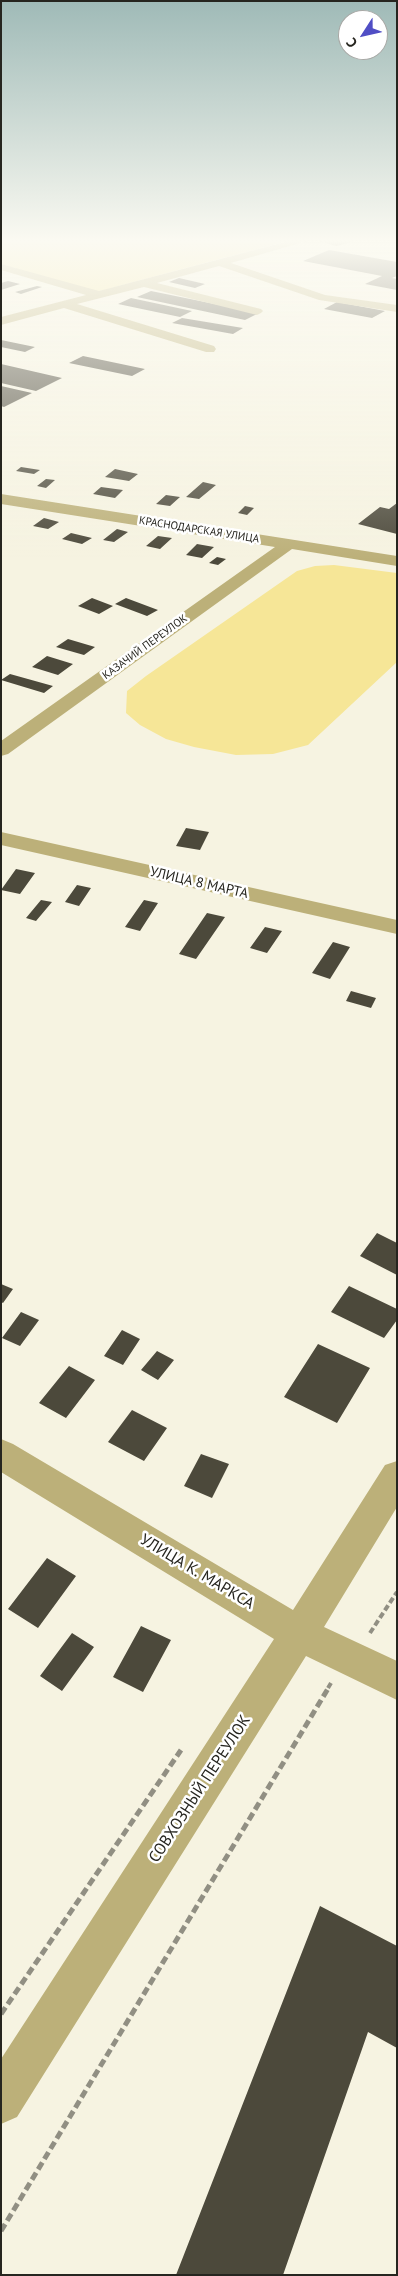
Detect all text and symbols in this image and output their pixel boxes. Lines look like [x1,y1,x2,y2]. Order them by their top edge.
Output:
north arrow [338,10,388,60]
text: С [342,35,361,51]
street label: КРАСНОДАРСКАЯ УЛИЦА [138,514,260,546]
street label: КАЗАЧИЙ ПЕРЕУЛОК [100,612,190,682]
street label: УЛИЦА 8 МАРТА [148,864,250,902]
street label: УЛИЦА К. МАРКСА [136,1530,258,1614]
street label: СОВХОЗНЫЙ ПЕРЕУЛОК [145,1712,255,1866]

